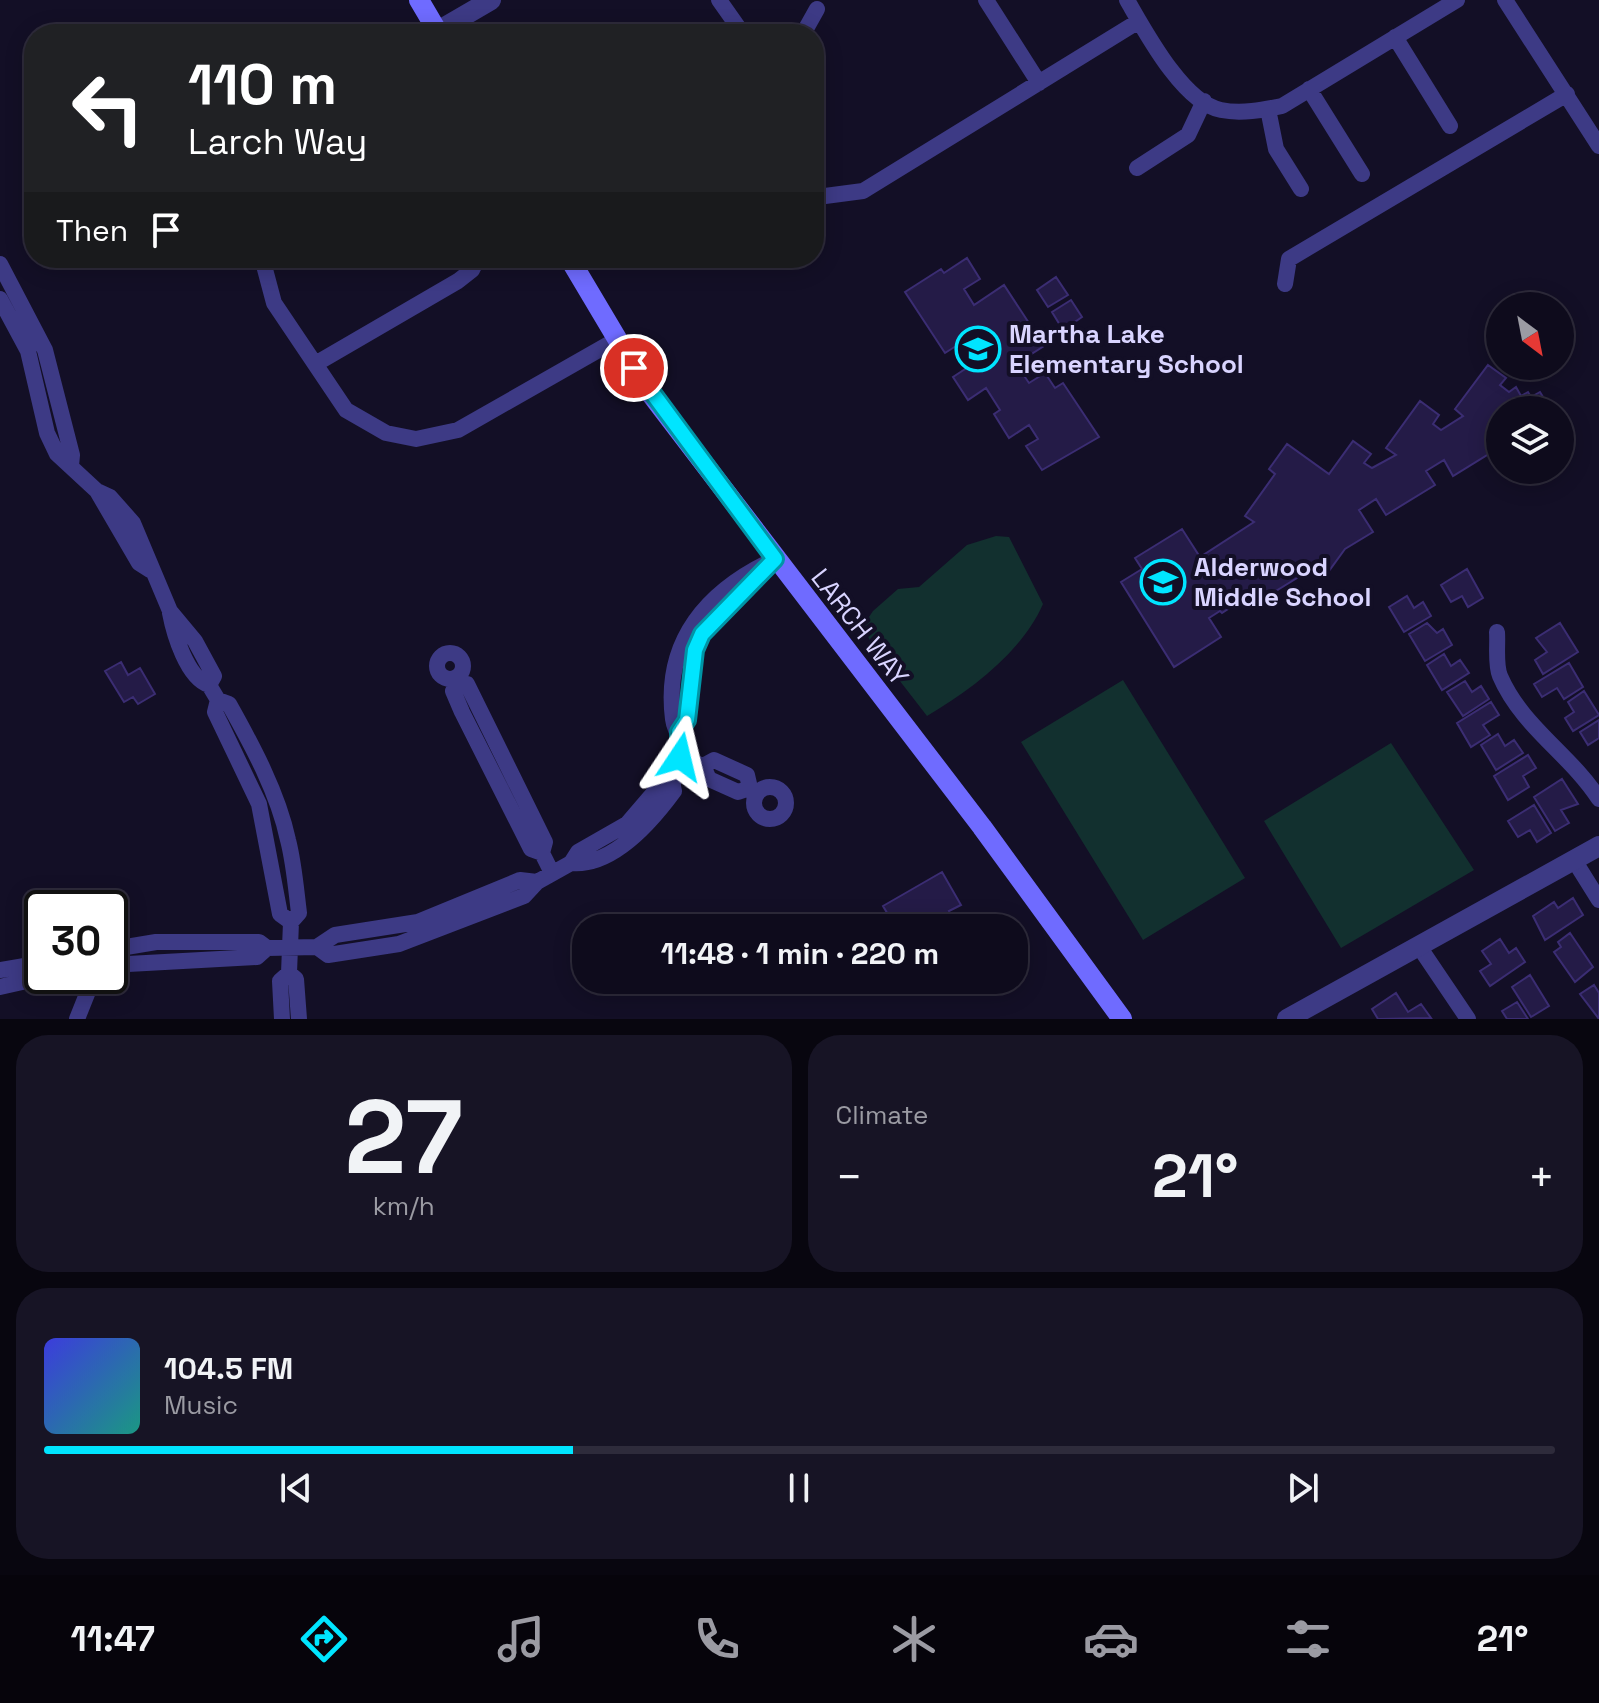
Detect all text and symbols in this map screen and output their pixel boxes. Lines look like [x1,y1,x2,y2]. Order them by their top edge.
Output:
text: 110 m [188,49,337,120]
icon: left [56,56,160,160]
text: Larch Way [188,119,367,165]
icon: arrive [144,208,188,252]
text: Then [56,211,128,250]
north arrow [1486,292,1574,380]
map controls [1486,292,1574,484]
place label: Martha Lake Elementary School [1009,317,1244,381]
school or university icon: Martha Lake Elementary School [954,325,1002,373]
pin [600,334,668,402]
icon: arrive [612,346,656,390]
button: layers [1486,396,1574,484]
place label: Alderwood Middle School [1194,550,1371,614]
school or university icon: Alderwood Middle School [1139,558,1187,606]
street label: LARCH WAY [804,562,916,693]
position arrow [638,715,722,799]
speed limit sign: 30 [24,890,128,994]
text: 11:48 · 1 min · 220 m [661,934,939,973]
text: 27 [345,1071,463,1203]
text: Climate [836,1098,928,1132]
text: 21° [1152,1138,1238,1215]
text: − [836,1149,863,1205]
text: + [1528,1149,1555,1205]
text: km/h [373,1189,435,1223]
text: 104.5 FM [164,1349,293,1388]
text: Music [164,1388,238,1422]
icon: previous [274,1466,318,1510]
icon: pause [777,1466,821,1510]
icon: next [1281,1466,1325,1510]
icon: directions [296,1611,352,1667]
icon: music [493,1611,549,1667]
icon: phone [689,1611,745,1667]
icon: climate [886,1611,942,1667]
icon: car [1083,1611,1139,1667]
icon: filters [1280,1611,1336,1667]
text: 11:47 [70,1616,155,1662]
text: 21° [1477,1616,1529,1662]

